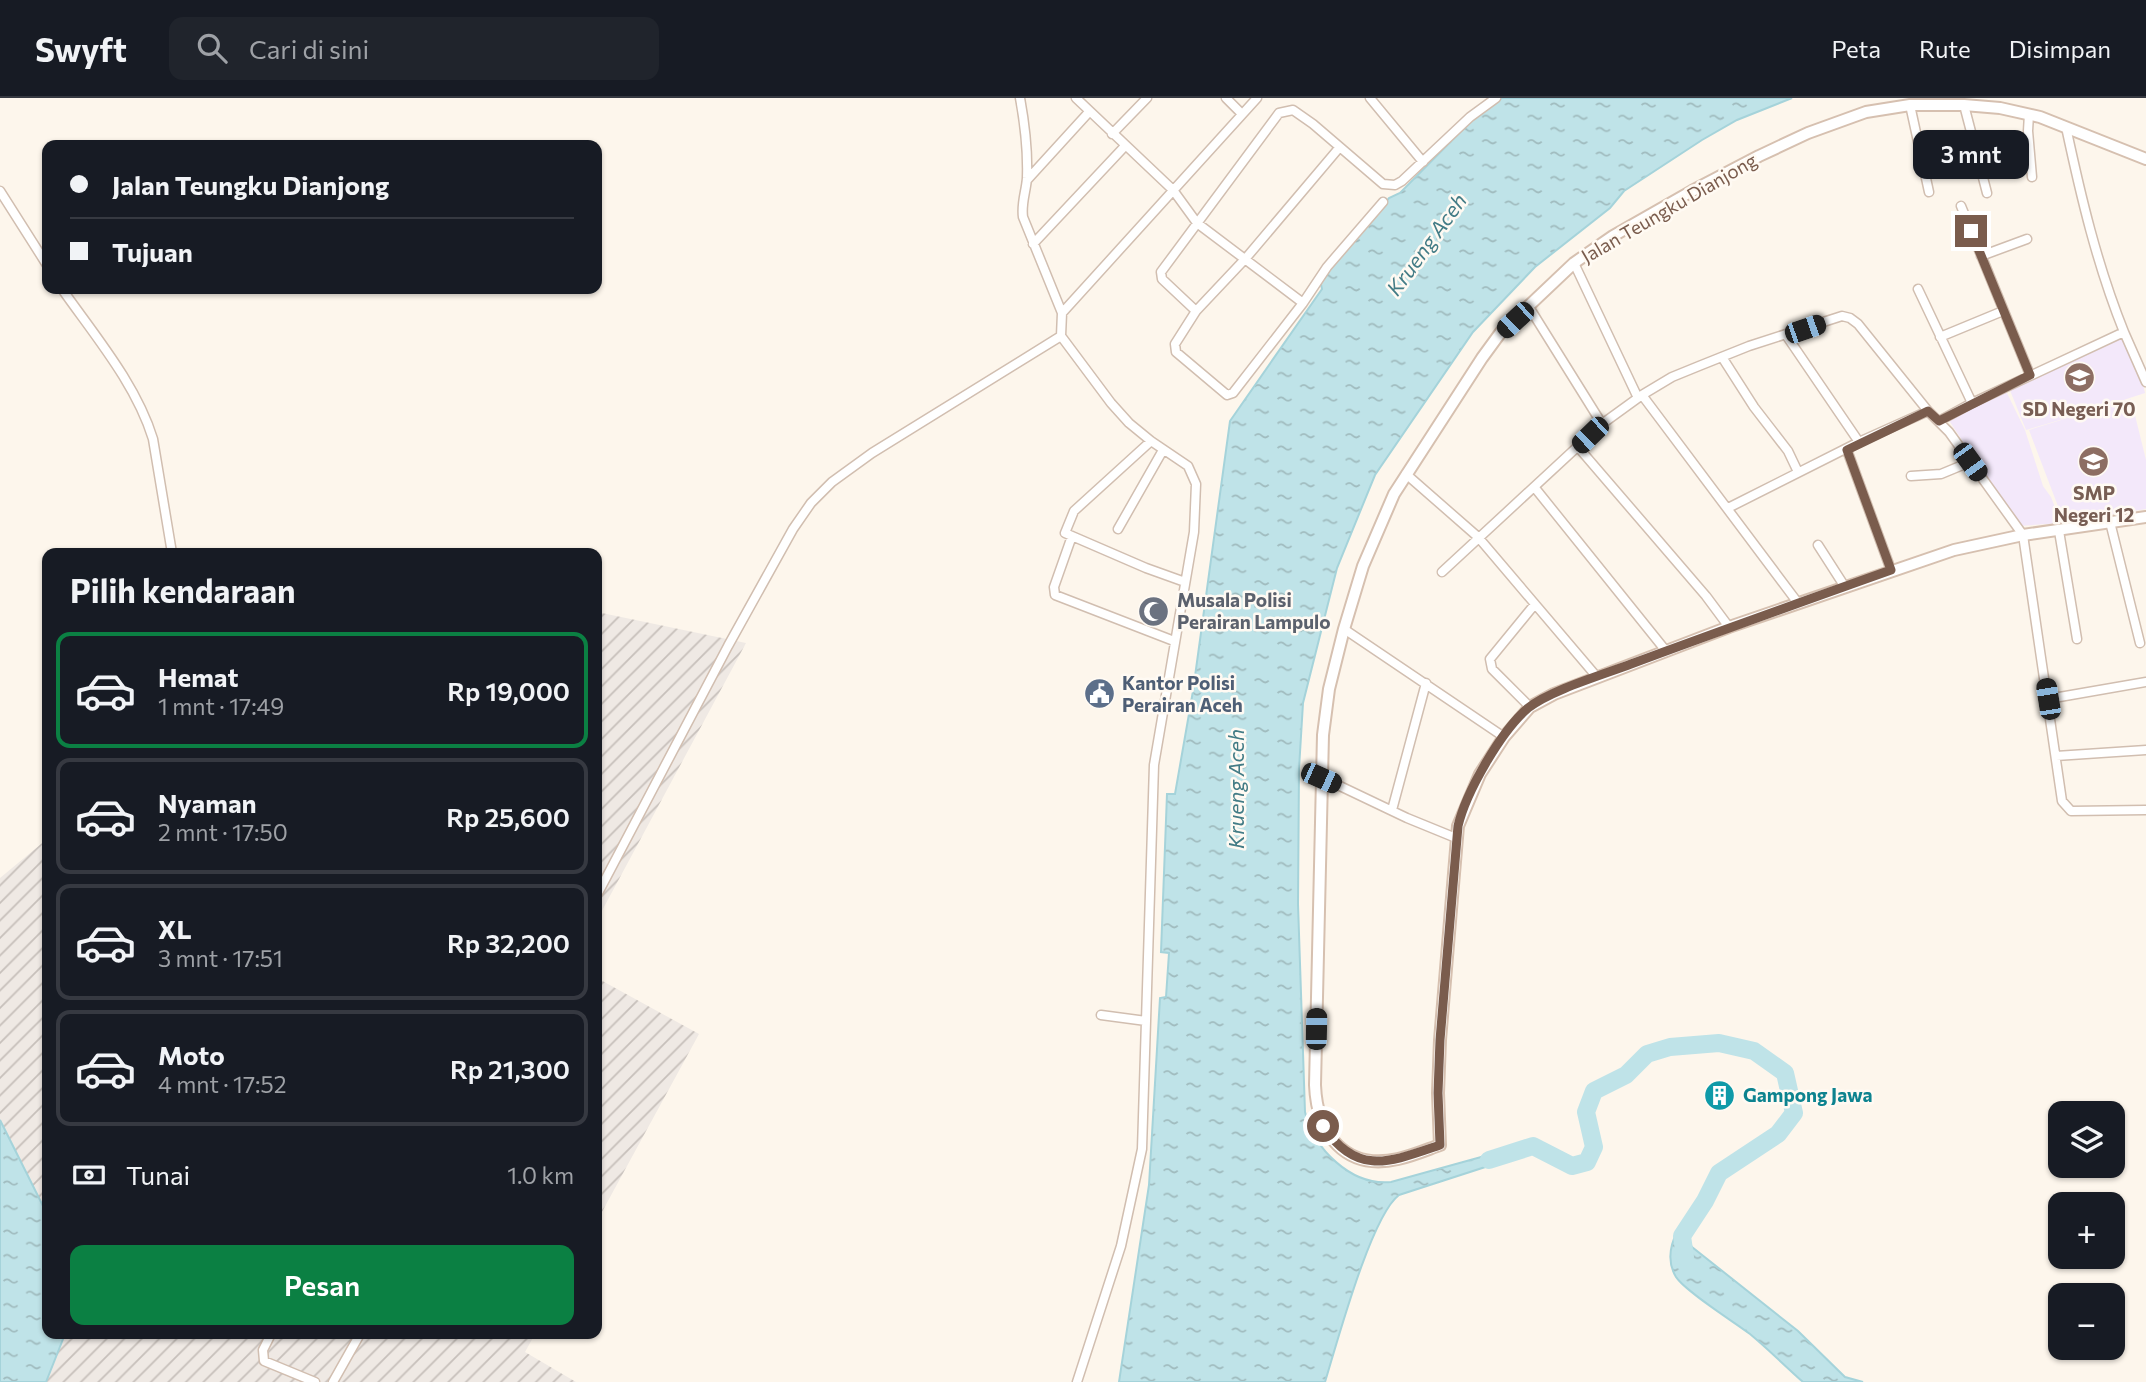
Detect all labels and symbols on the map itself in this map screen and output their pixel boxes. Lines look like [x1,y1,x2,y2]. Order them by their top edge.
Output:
callout: 3 mnt [1913,130,2029,178]
street label: Jalan Teungku Dianjong [1577,148,1761,267]
water label: Krueng Aceh [1380,188,1471,300]
route end [1955,215,1987,247]
car [1493,298,1538,342]
car [1782,312,1829,346]
school or university icon: SD Negeri 70 [2062,361,2096,395]
place label: SD Negeri 70 [2022,397,2136,420]
car [1568,413,1613,457]
car [1950,439,1991,485]
school or university icon: SMP Negeri 12 [2077,445,2111,479]
place label: SMP Negeri 12 [2054,481,2134,526]
place label: Musala Polisi Perairan Lampulo [1177,588,1331,633]
mosque icon: Musala Polisi Perairan Lampulo [1137,594,1171,628]
place label: Kantor Polisi Perairan Aceh [1122,671,1243,716]
public building icon: Kantor Polisi Perairan Aceh [1082,677,1116,711]
car [2035,677,2062,721]
water label: Krueng Aceh [1223,729,1248,849]
car [1298,760,1345,796]
car [1306,1008,1327,1050]
building icon: Gampong Jawa [1703,1078,1737,1112]
place label: Gampong Jawa [1743,1083,1873,1106]
route start [1307,1110,1339,1142]

